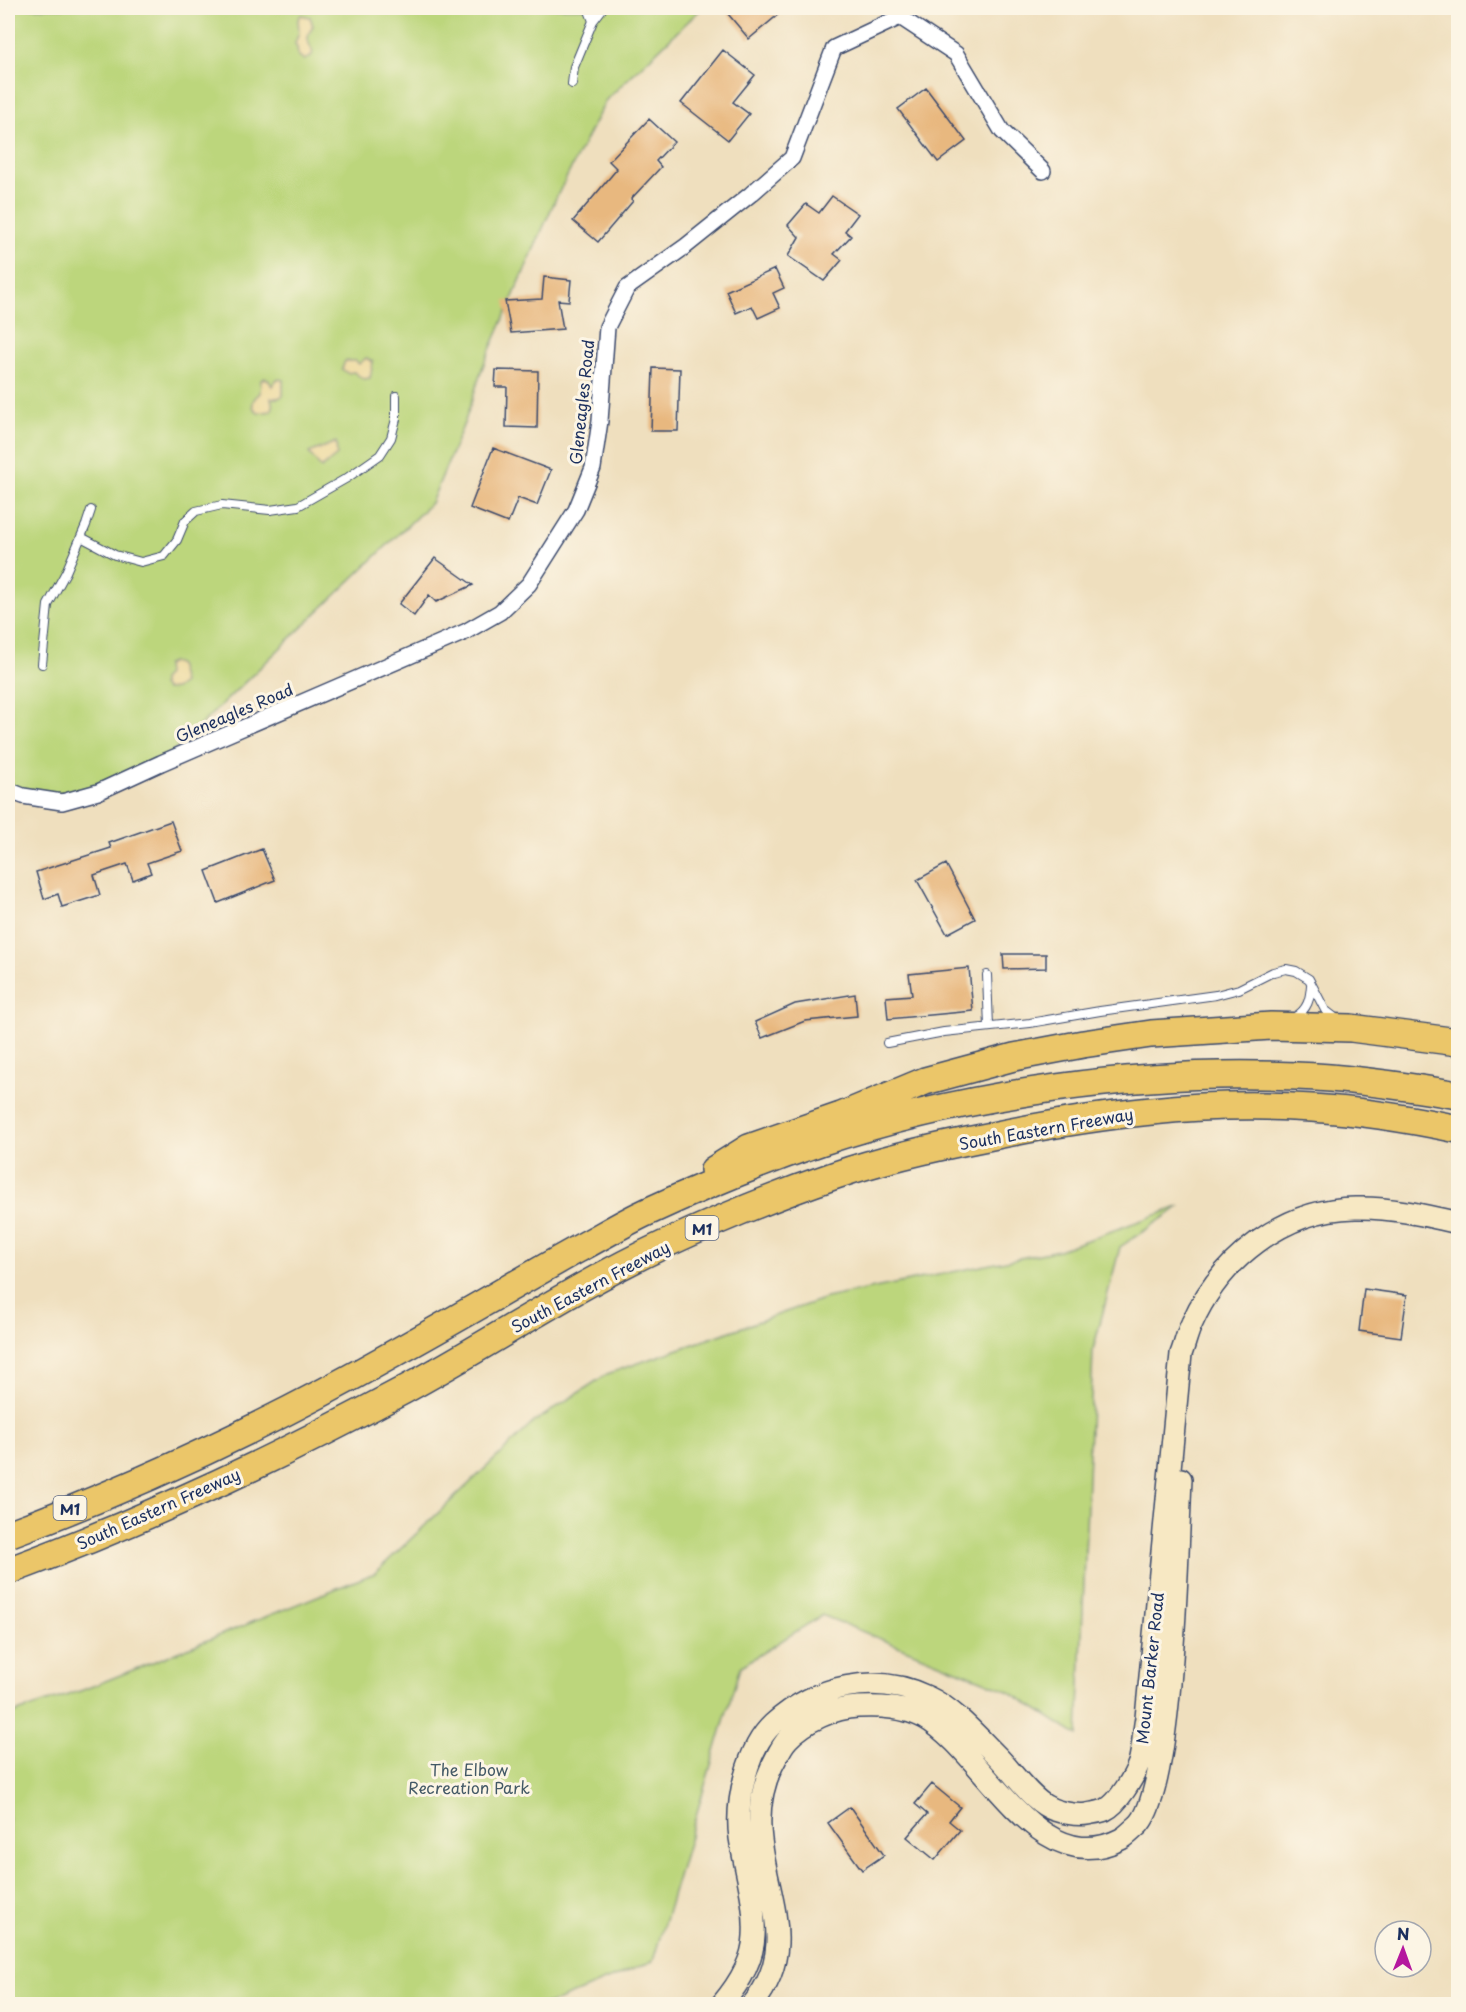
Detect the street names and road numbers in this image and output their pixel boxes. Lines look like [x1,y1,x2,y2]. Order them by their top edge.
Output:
street label: Gleneagles Road [562,338,600,466]
street label: Gleneagles Road [171,676,297,748]
street label: South Eastern Freeway [957,1101,1135,1155]
road number: M1 [686,1216,718,1240]
street label: South Eastern Freeway [506,1234,674,1338]
street label: South Eastern Freeway [73,1461,243,1555]
road number: M1 [54,1496,86,1520]
street label: Mount Barker Road [1129,1591,1169,1745]

